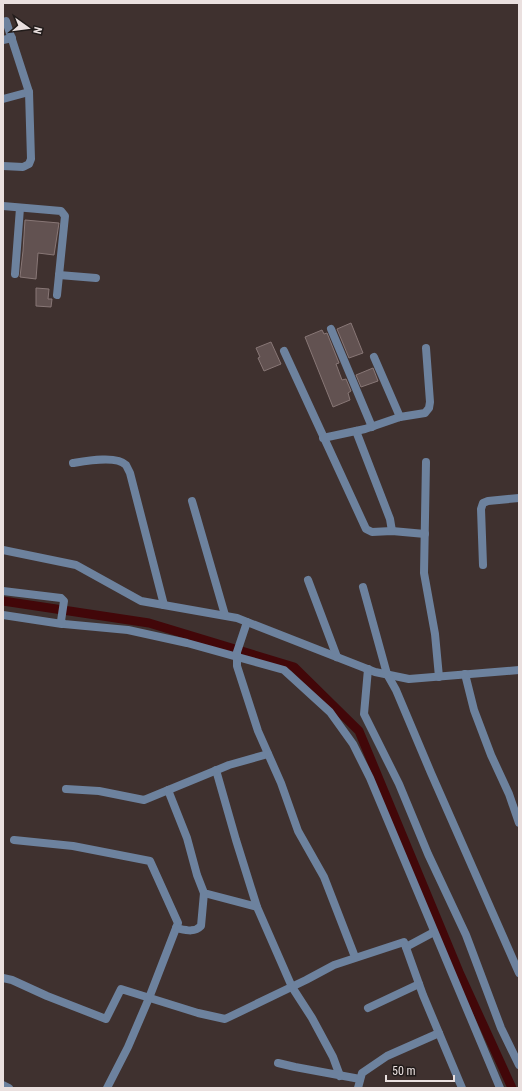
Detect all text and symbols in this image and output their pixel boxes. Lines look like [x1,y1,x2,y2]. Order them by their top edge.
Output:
north arrow [8,8,48,48]
text: N [30,25,44,35]
scale bar [386,1057,454,1083]
text: 50 m [392,1064,416,1078]

